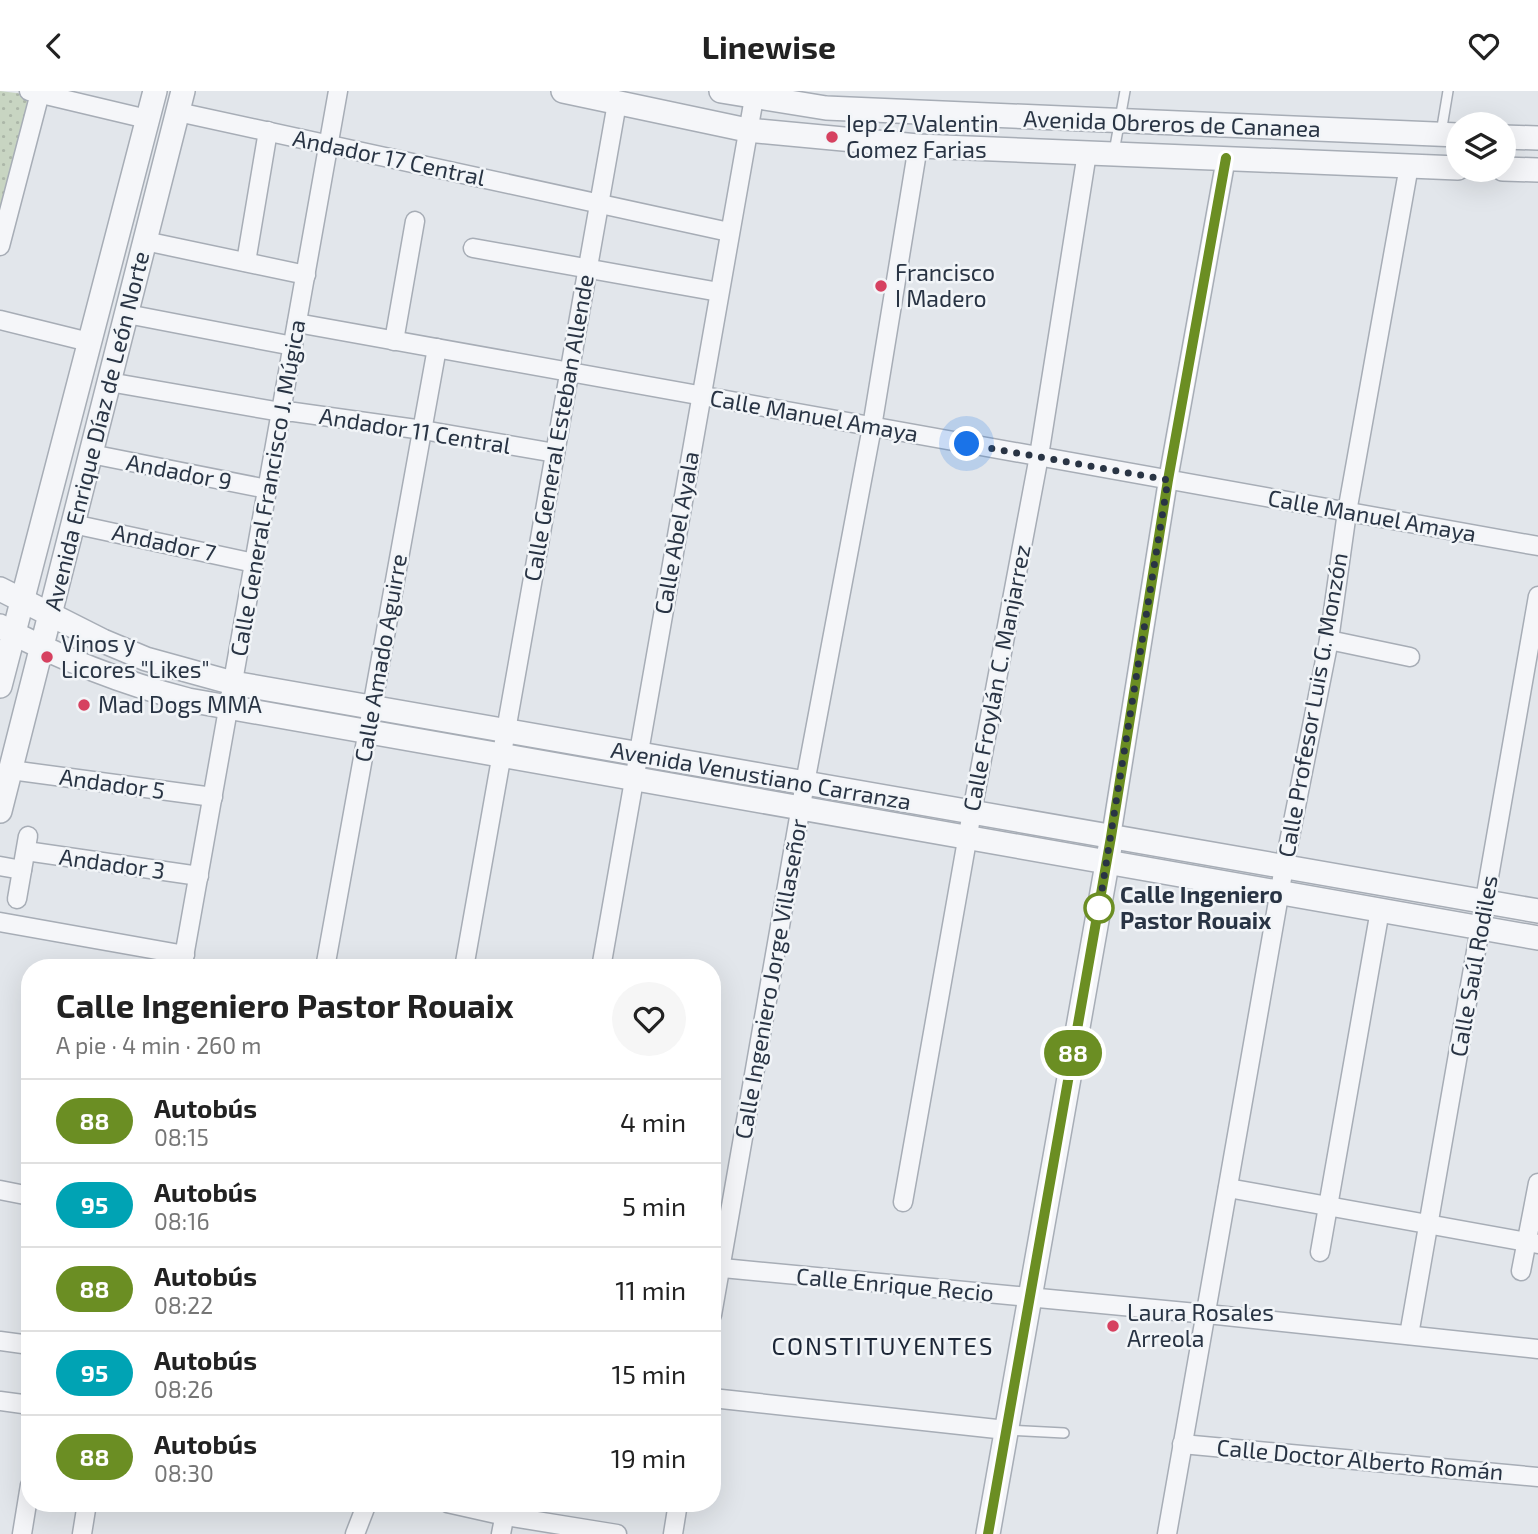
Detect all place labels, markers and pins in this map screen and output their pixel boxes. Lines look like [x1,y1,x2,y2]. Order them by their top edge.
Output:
place label: Iep 27 Valentin Gomez Farias [846,109,999,163]
marker: Iep 27 Valentin Gomez Farias [824,129,840,145]
place label: Francisco I Madero [895,258,995,312]
marker: Francisco I Madero [873,278,889,294]
place label: Vinos y Licores "Likes" [61,629,210,683]
marker: Vinos y Licores "Likes" [39,649,55,665]
place label: Mad Dogs MMA [98,690,262,718]
marker: Mad Dogs MMA [76,697,92,713]
place label: Calle Ingeniero Pastor Rouaix [1120,880,1283,934]
marker: Calle Ingeniero Pastor Rouaix [1084,893,1114,923]
place label: Laura Rosales Arreola [1127,1298,1274,1352]
marker: Laura Rosales Arreola [1105,1318,1121,1334]

